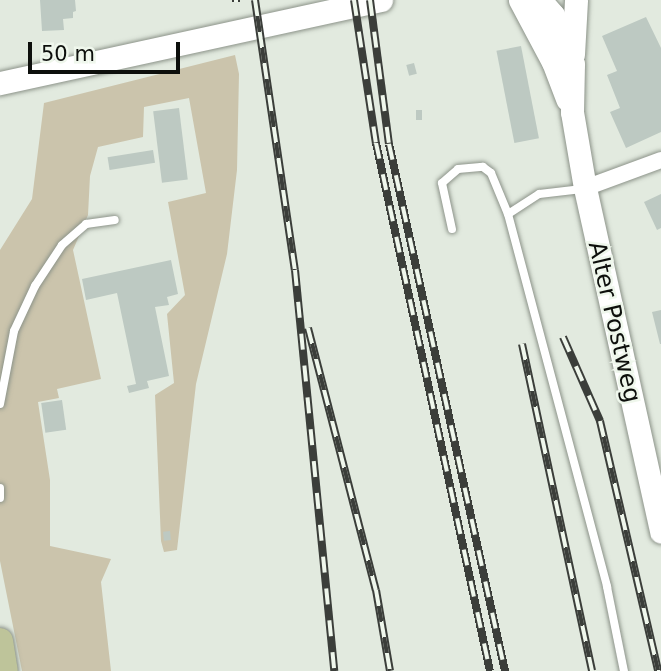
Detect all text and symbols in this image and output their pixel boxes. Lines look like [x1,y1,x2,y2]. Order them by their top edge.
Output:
scale bar [32,28,184,72]
text: 50 m [41,42,95,66]
street label: Alter Postweg [581,239,647,405]

